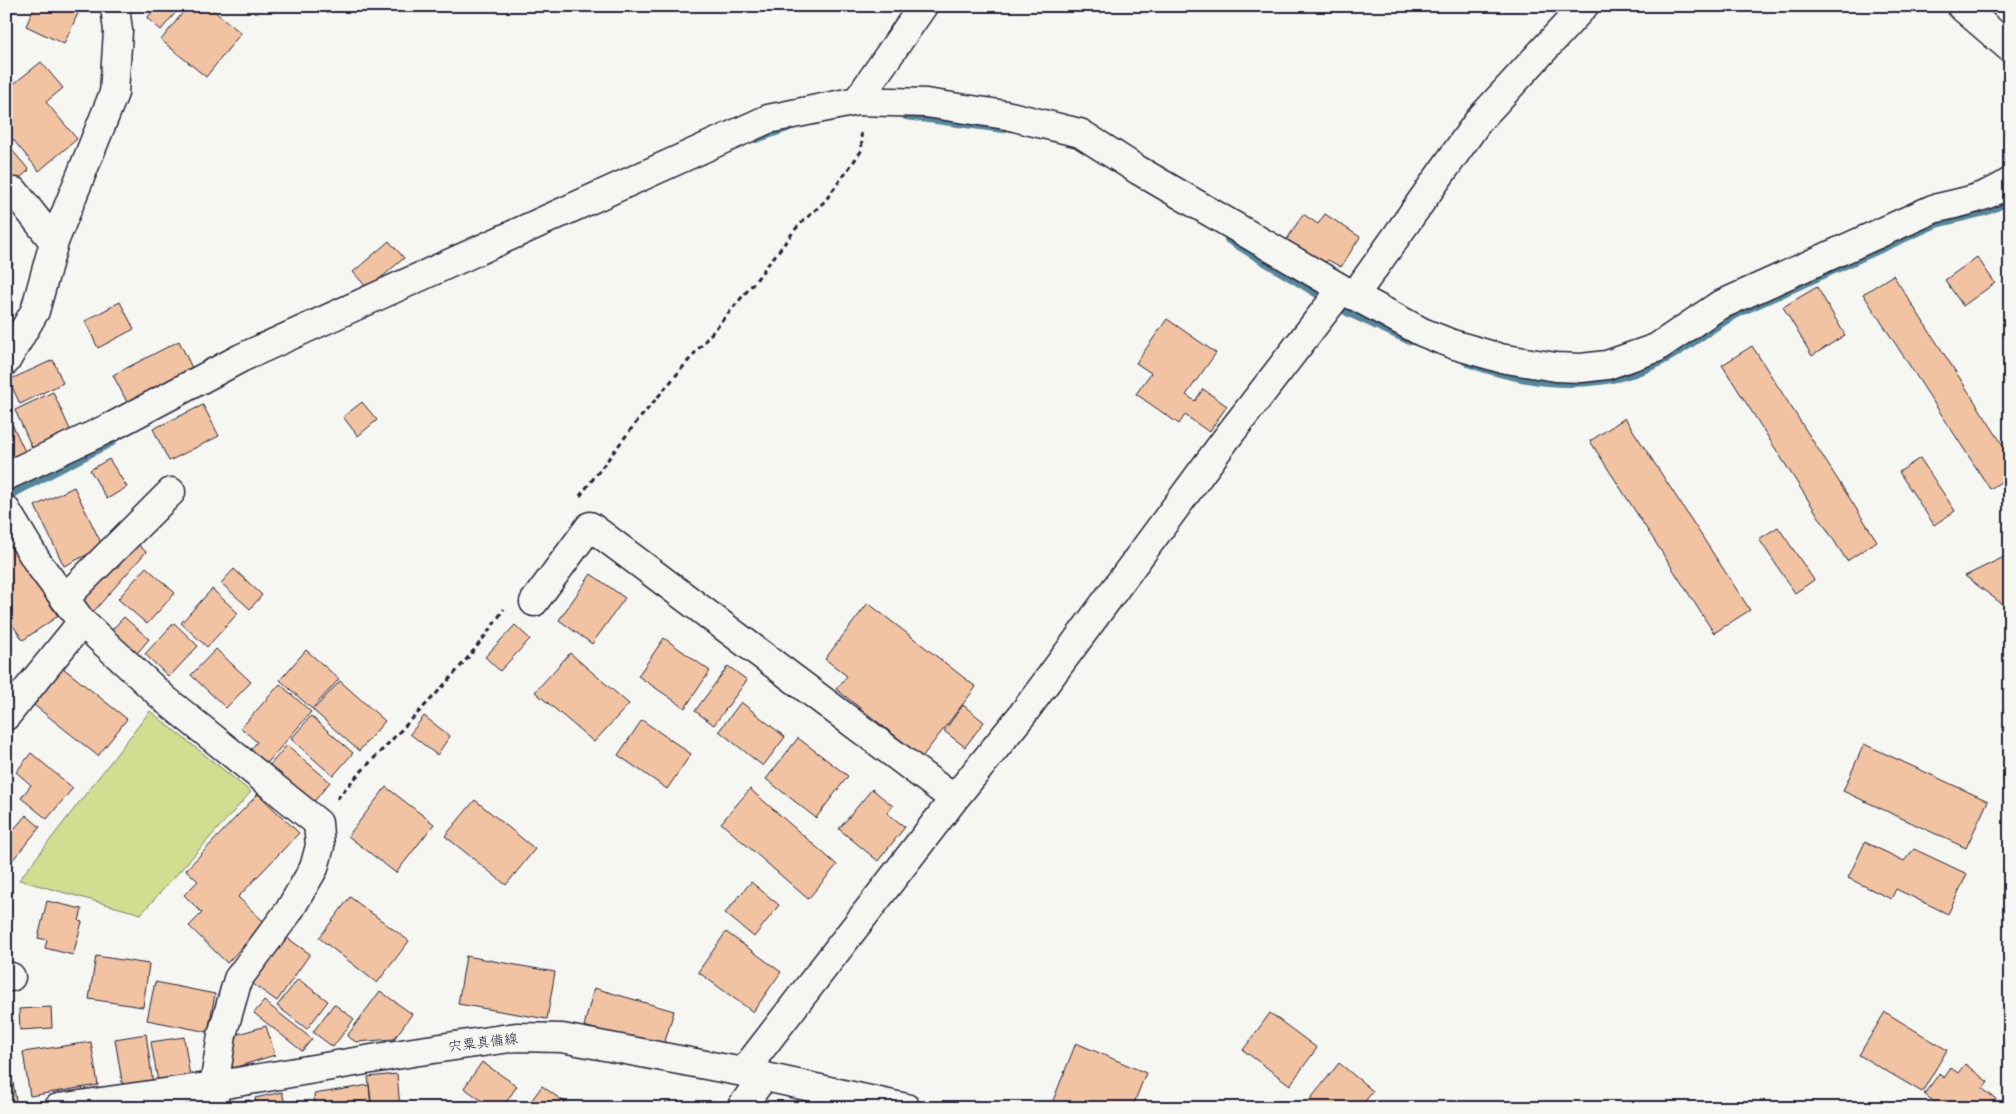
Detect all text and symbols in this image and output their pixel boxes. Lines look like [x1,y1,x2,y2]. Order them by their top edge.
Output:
street label: 宍粟真備線 [447,1030,519,1055]

